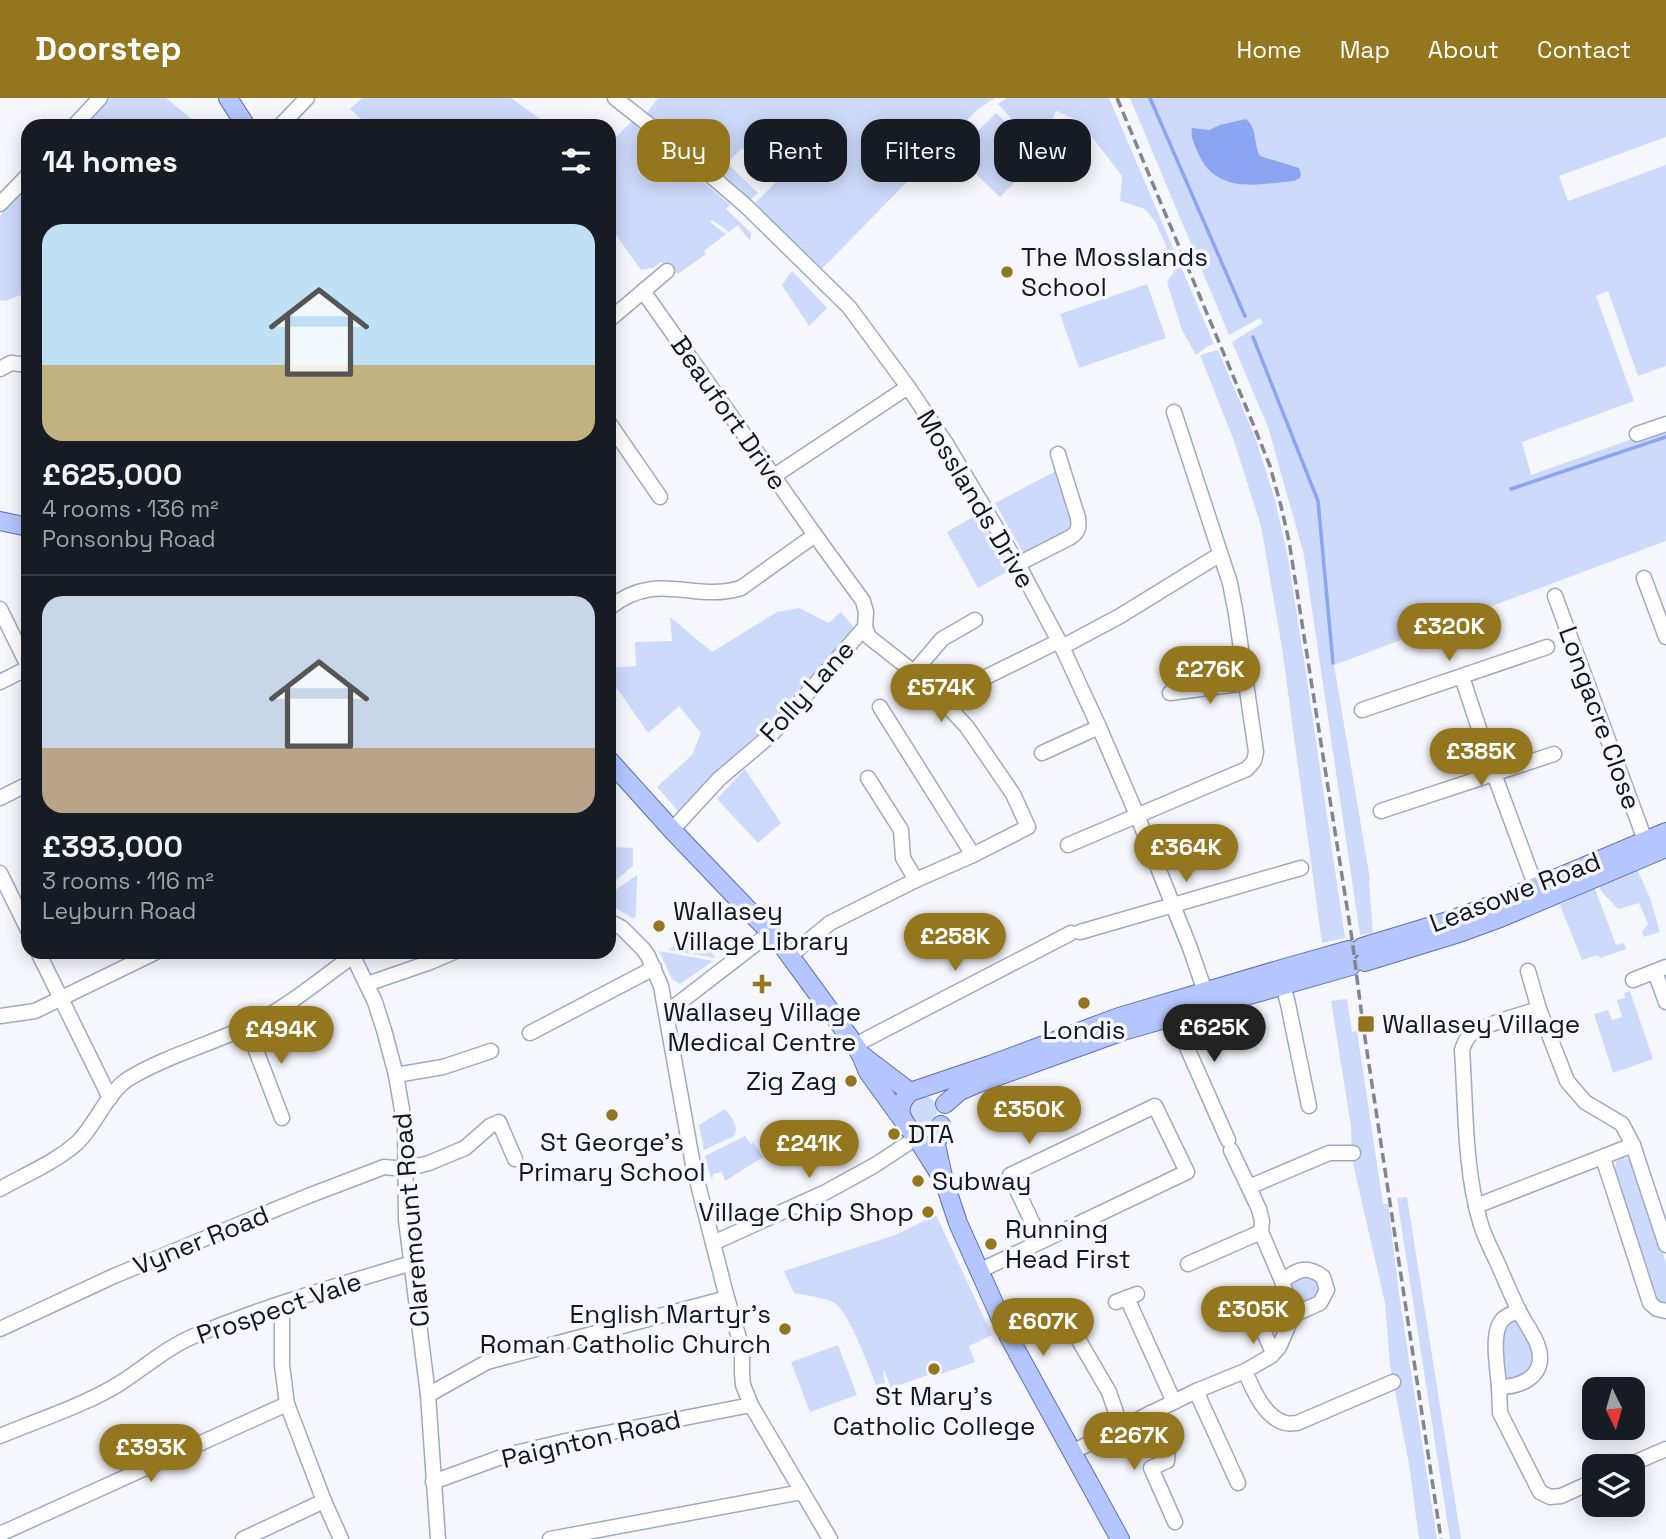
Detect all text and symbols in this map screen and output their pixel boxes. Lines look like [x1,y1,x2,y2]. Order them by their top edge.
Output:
text: Doorstep [35,28,182,70]
text: Home [1236,34,1302,65]
text: Map [1340,34,1390,65]
text: About [1428,34,1499,65]
text: Contact [1537,34,1631,65]
chip: Buy [637,119,730,182]
chip: Rent [744,119,847,182]
chip: Filters [861,119,980,182]
chip: New [994,119,1091,182]
text: 14 homes [42,142,178,181]
icon: filters [557,142,595,180]
place label: The Mosslands School [1021,240,1208,304]
marker: The Mosslands School [999,264,1015,280]
icon: home [256,269,382,395]
street label: Beaufort Drive [663,329,795,497]
street label: Mosslands Drive [909,403,1043,595]
text: £625,000 [42,455,182,494]
text: 4 rooms · 136 m² [42,494,219,524]
text: Ponsonby Road [42,524,215,554]
pin: £320K [1400,603,1498,663]
text: £320K [1413,611,1485,641]
street label: Longacre Close [1551,622,1649,814]
street label: Folly Lane [752,633,862,749]
icon: home [256,641,382,767]
pin: £276K [1161,646,1259,706]
text: £276K [1175,654,1245,684]
pin: £574K [892,664,990,724]
text: £574K [907,672,975,702]
pin: £385K [1432,728,1530,788]
text: £385K [1446,736,1516,766]
pin: £364K [1137,824,1235,884]
text: £393,000 [42,827,183,866]
text: £364K [1150,832,1222,862]
street label: Leasowe Road [1425,844,1605,940]
text: 3 rooms · 116 m² [42,866,214,896]
place label: Wallasey Village Library [673,894,849,958]
text: Leyburn Road [42,896,196,926]
pin: £258K [906,914,1004,973]
marker: Wallasey Village Library [651,918,667,934]
text: £258K [920,921,990,951]
marker: Wallasey Village Medical Centre [752,974,772,994]
place label: Wallasey Village Medical Centre [663,995,861,1059]
marker: Londis [1076,995,1092,1011]
pin: £625K [1165,1004,1263,1064]
pin: £494K [232,1006,330,1066]
place label: Wallasey Village [1382,1007,1580,1041]
text: £625K [1179,1012,1249,1042]
place label: Londis [1043,1013,1125,1047]
text: £494K [245,1014,317,1044]
marker: Wallasey Village [1356,1014,1376,1034]
place label: Zig Zag [746,1064,837,1098]
marker: Zig Zag [843,1073,859,1089]
pin: £350K [980,1086,1078,1146]
text: £350K [993,1094,1065,1124]
marker: St George's Primary School [604,1107,620,1123]
street label: Claremount Road [385,1111,437,1329]
place label: DTA [908,1117,954,1151]
pin: £241K [760,1121,858,1180]
place label: St George's Primary School [518,1125,706,1189]
marker: DTA [886,1126,902,1142]
text: £241K [776,1128,842,1158]
place label: Subway [932,1164,1031,1198]
marker: Subway [910,1173,926,1189]
place label: Village Chip Shop [698,1195,914,1229]
street label: Vyner Road [128,1197,274,1283]
marker: Village Chip Shop [920,1204,936,1220]
place label: Running Head First [1005,1212,1131,1276]
marker: Running Head First [983,1236,999,1252]
street label: Prospect Vale [192,1264,366,1352]
pin: £305K [1204,1286,1302,1346]
text: £305K [1217,1294,1289,1324]
place label: English Martyr's Roman Catholic Church [480,1297,771,1361]
pin: £607K [994,1298,1092,1358]
text: £607K [1008,1306,1078,1336]
marker: English Martyr's Roman Catholic Church [777,1321,793,1337]
marker: St Mary's Catholic College [926,1361,942,1377]
north arrow [1582,1377,1645,1440]
map controls [1582,1377,1645,1517]
place label: St Mary's Catholic College [833,1379,1035,1443]
street label: Paignton Road [498,1402,684,1476]
pin: £267K [1085,1412,1183,1472]
text: £267K [1099,1420,1169,1450]
pin: £393K [102,1424,200,1484]
text: £393K [115,1432,187,1462]
button: layers [1582,1454,1645,1517]

